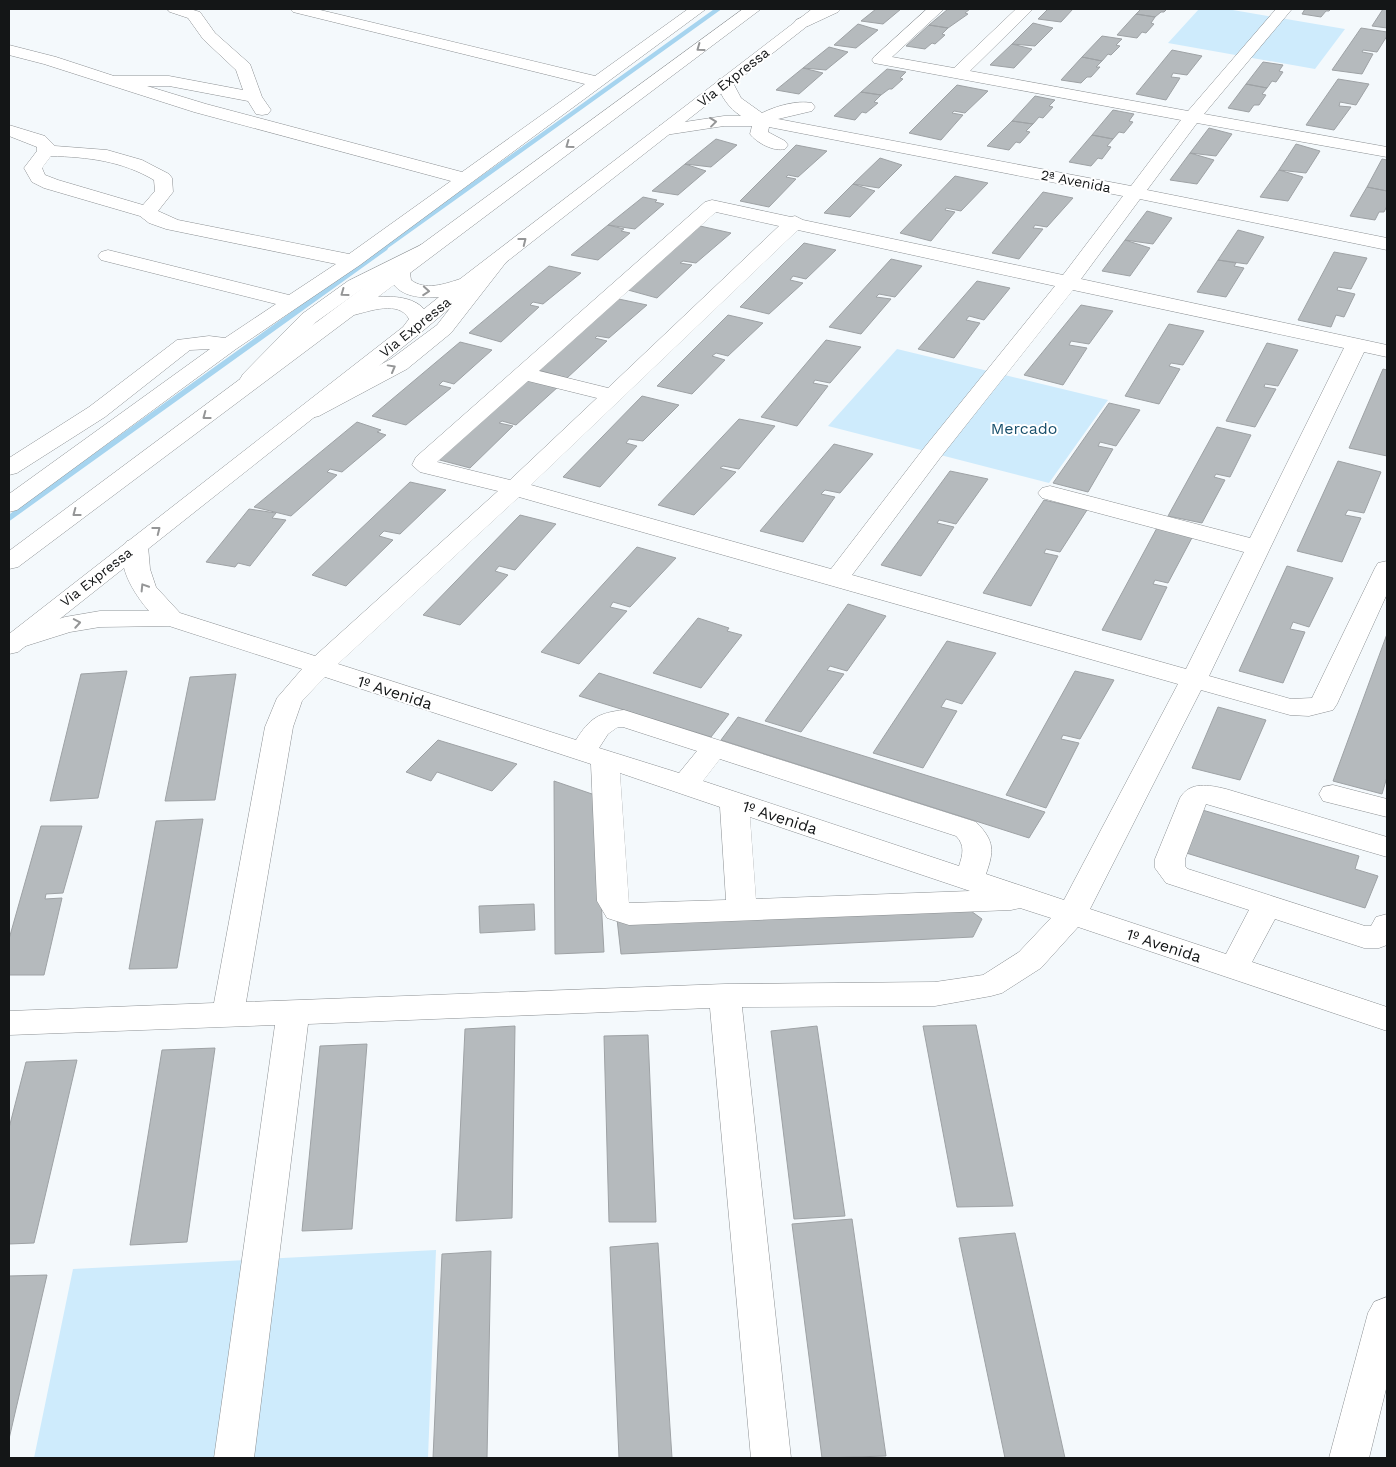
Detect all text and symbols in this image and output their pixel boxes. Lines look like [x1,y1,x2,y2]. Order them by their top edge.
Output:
one-way arrow [696,42,706,51]
street label: Via Expressa [694,44,772,110]
one-way arrow [709,117,717,128]
one-way arrow [566,139,575,147]
street label: 2ª Avenida [1040,166,1112,196]
one-way arrow [517,238,526,246]
one-way arrow [423,285,431,296]
one-way arrow [341,287,350,295]
street label: Via Expressa [376,293,454,360]
one-way arrow [387,364,396,374]
one-way arrow [202,410,212,419]
park label: Mercado [991,419,1057,438]
one-way arrow [72,507,82,516]
one-way arrow [151,527,160,535]
street label: Via Expressa [57,544,135,610]
one-way arrow [140,583,150,592]
one-way arrow [72,618,81,629]
street label: 1º Avenida [355,671,435,714]
street label: 1º Avenida [740,796,820,839]
street label: 1º Avenida [1124,924,1204,967]

